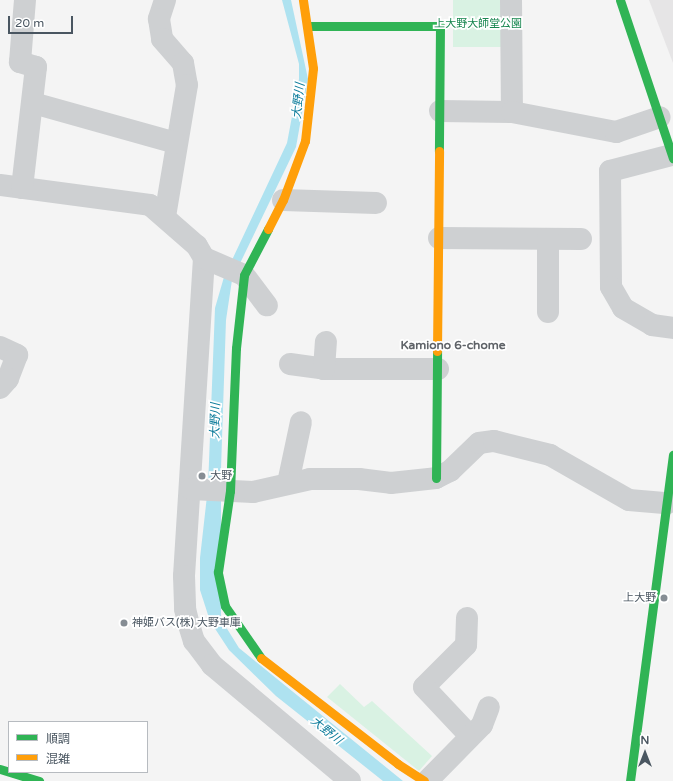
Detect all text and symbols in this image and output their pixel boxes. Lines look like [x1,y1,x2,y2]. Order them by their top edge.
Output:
scale bar [10,8,75,34]
text: 20 m [15,16,44,30]
park label: 上大野大師堂公園 [434,17,522,31]
water label: 大野川 [290,82,308,120]
district label: Kamiono 6-chome [400,339,506,353]
water label: 大野川 [208,403,224,439]
place label: 大野 [210,469,232,483]
marker: 大野 [197,471,207,481]
place label: 上大野 [623,591,656,605]
marker: 上大野 [659,593,669,603]
place label: 神姫バス(株) 大野車庫 [132,616,241,630]
marker: 神姫バス(株) 大野車庫 [119,618,129,628]
water label: 大野川 [307,714,345,748]
legend [8,721,148,773]
text: 順調 [46,732,70,746]
north arrow [625,733,665,773]
text: N [641,734,649,747]
text: 混雑 [46,752,70,766]

